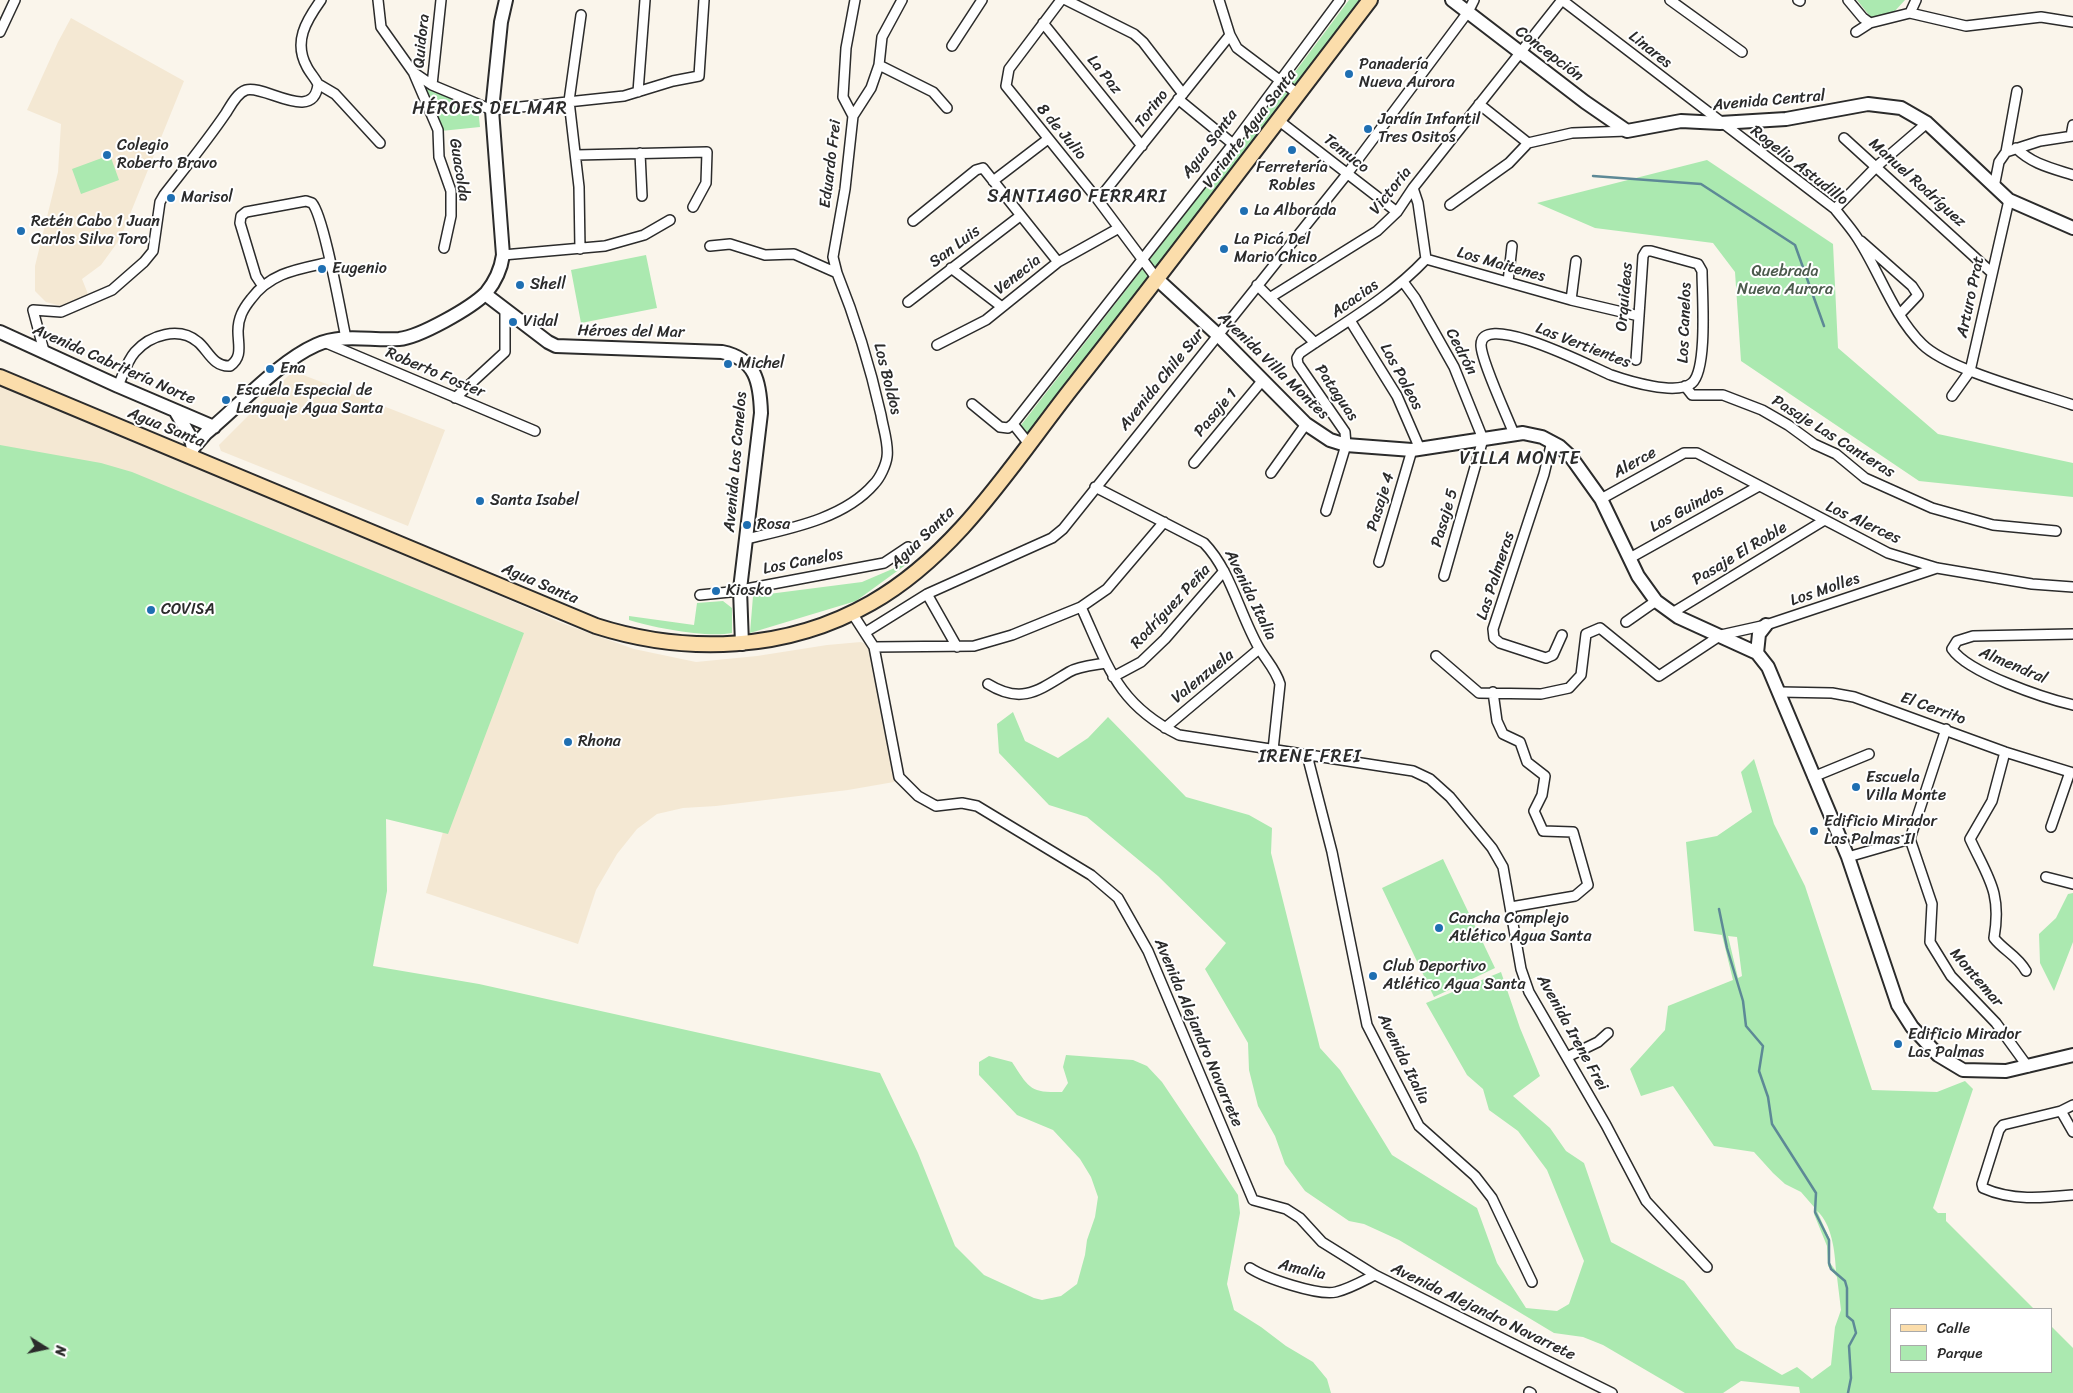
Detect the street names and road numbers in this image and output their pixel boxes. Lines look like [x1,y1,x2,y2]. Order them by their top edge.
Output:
street label: Quidora [410,13,434,69]
street label: Concepción [1511,22,1587,86]
street label: Linares [1625,27,1675,73]
street label: La Paz [1082,52,1126,98]
street label: Variante Agua Santa [1199,66,1301,192]
street label: Torino [1131,86,1173,132]
street label: Avenida Central [1712,87,1826,115]
street label: 8 de Julio [1032,100,1090,164]
street label: Agua Santa [1178,106,1242,182]
street label: Eduardo Frei [816,119,846,209]
street label: Rogelio Astudillo [1746,122,1852,210]
street label: Temuco [1319,130,1373,178]
street label: Manuel Rodríguez [1865,134,1969,232]
street label: Guacolda [445,137,473,203]
street label: Victoria [1366,163,1416,219]
street label: San Luis [926,222,984,272]
street label: Los Maitenes [1455,243,1547,287]
street label: Venecia [991,251,1045,299]
street label: Arturo Prat [1953,255,1989,339]
street label: Orquideas [1612,262,1638,332]
street label: Acacias [1328,276,1382,322]
street label: Los Canelos [1674,282,1696,364]
street label: Avenida Villa Montes [1214,308,1332,424]
street label: Las Vertientes [1533,319,1633,373]
street label: Avenida Cabritería Norte [30,320,198,410]
street label: Héroes del Mar [577,321,685,343]
street label: Avenida Chile Sur [1115,325,1209,435]
street label: Cedrón [1441,325,1481,379]
street label: Los Poleos [1375,340,1427,414]
street label: Los Boldos [869,341,905,417]
street label: Roberto Foster [382,343,488,403]
street label: Pataguas [1310,361,1362,425]
street label: Pasaje 1 [1190,385,1242,441]
street label: Avenida Los Canelos [720,391,752,533]
street label: Pasaje Las Canteras [1768,392,1898,482]
street label: Agua Santa [125,404,207,452]
street label: Alerce [1610,443,1660,483]
street label: Pasaje 4 [1363,470,1399,534]
street label: Los Guindos [1647,481,1727,537]
street label: Pasaje 5 [1428,487,1462,549]
street label: Los Alerces [1822,497,1904,549]
street label: Agua Santa [887,503,959,573]
street label: Pasaje El Roble [1689,518,1791,590]
street label: Las Palmeras [1473,529,1519,623]
street label: Los Canelos [761,545,845,579]
street label: Avenida Italia [1220,547,1280,643]
street label: Agua Santa [499,559,581,609]
street label: Rodríguez Peña [1127,561,1215,653]
street label: Los Molles [1788,569,1862,611]
street label: Almendral [1976,643,2050,689]
street label: Valenzuela [1168,646,1238,708]
street label: El Cerrito [1898,688,1968,730]
street label: Avenida Alejandro Navarrete [1150,936,1246,1130]
street label: Montemar [1945,945,2007,1011]
street label: Avenida Irene Frei [1532,972,1612,1094]
street label: Avenida Italia [1373,1011,1433,1107]
street label: Amalia [1277,1255,1327,1285]
street label: Avenida Alejandro Navarrete [1388,1259,1578,1365]

